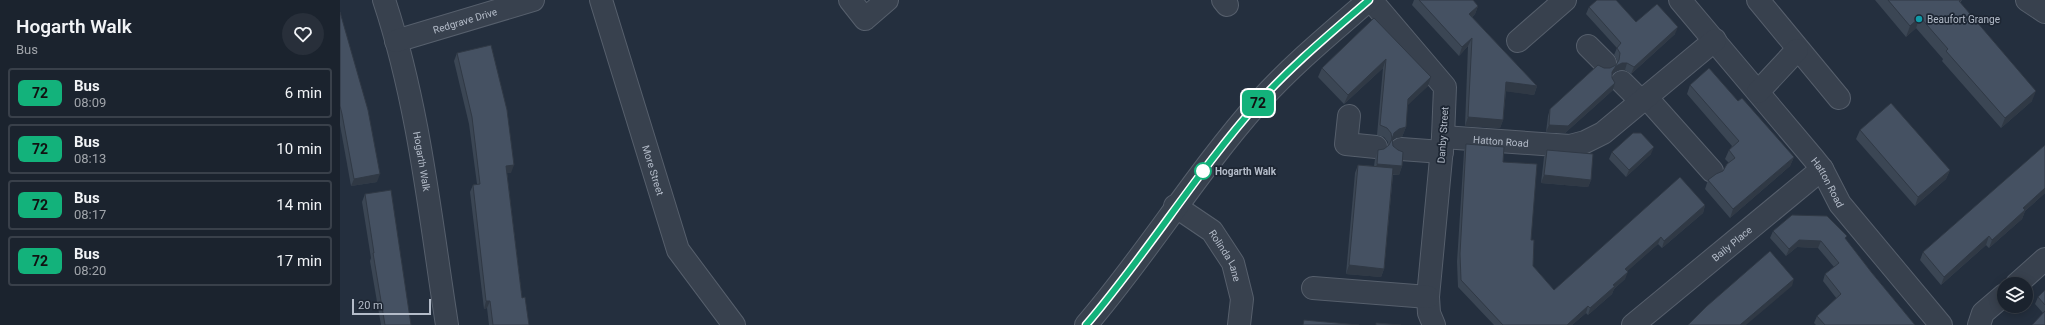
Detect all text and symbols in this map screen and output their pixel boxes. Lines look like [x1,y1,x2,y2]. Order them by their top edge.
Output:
street label: Redgrave Drive [432,6,498,35]
button: heart [282,13,324,55]
marker: Beaufort Grange [1914,14,1924,24]
place label: Beaufort Grange [1927,14,2000,25]
text: Hogarth Walk [16,15,132,38]
text: Bus [16,42,38,57]
text: Bus [74,77,100,95]
text: 6 min [285,84,322,102]
text: 72 [32,85,48,101]
line badge: 72 [1240,90,1276,116]
text: 08:09 [74,95,106,110]
text: 72 [1250,95,1266,111]
street label: Danby Street [1436,106,1450,164]
street label: Hogarth Walk [412,131,433,193]
text: Bus [74,133,100,151]
street label: Hatton Road [1473,134,1529,149]
text: 10 min [276,140,322,158]
text: 72 [32,141,48,157]
street label: More Street [640,144,666,197]
text: 08:13 [74,151,106,166]
street label: Hatton Road [1809,155,1846,209]
marker: Hogarth Walk [1194,162,1212,180]
place label: Hogarth Walk [1215,166,1277,177]
text: Bus [74,189,100,207]
text: 14 min [276,196,322,214]
text: 72 [32,197,48,213]
text: 08:17 [74,207,106,222]
street label: Baily Place [1710,224,1754,263]
street label: Rolinda Lane [1207,228,1243,283]
text: Bus [74,245,100,263]
text: 17 min [276,252,322,270]
text: 72 [32,253,48,269]
text: 08:20 [74,263,106,278]
map controls [1997,277,2033,313]
button: layers [1997,277,2033,313]
scale bar [352,297,431,316]
text: 20 m [358,299,383,312]

